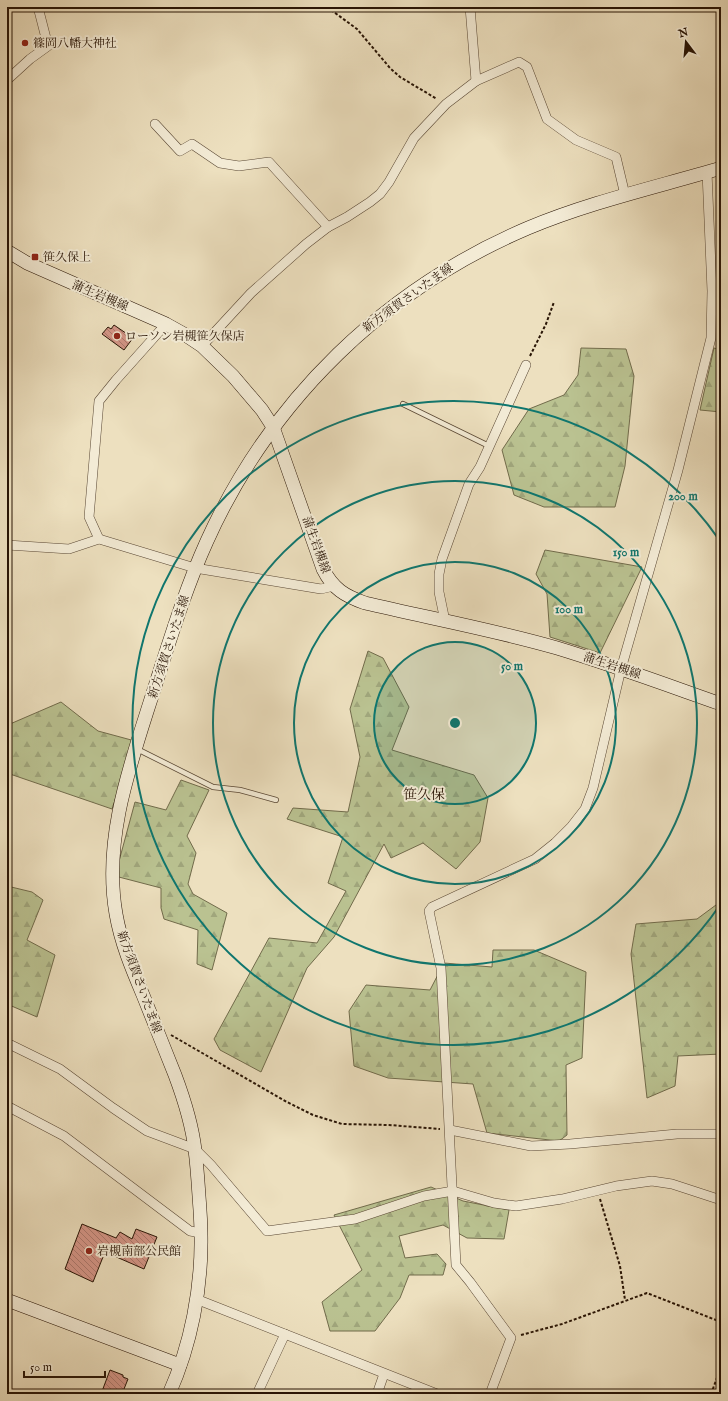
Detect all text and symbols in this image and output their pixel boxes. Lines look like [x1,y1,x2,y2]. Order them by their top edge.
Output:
north arrow [666,22,706,62]
text: N [676,25,690,42]
place label: 篠岡八幡大神社 [33,36,117,51]
marker: 篠岡八幡大神社 [20,38,30,48]
place label: 笹久保上 [43,250,91,265]
marker: 笹久保上 [30,252,40,262]
street label: 新方須賀さいたま線 [360,260,456,336]
street label: 蒲生岩槻線 [69,277,131,315]
place label: ローソン岩槻笹久保店 [125,329,245,344]
marker: ローソン岩槻笹久保店 [112,331,122,341]
text: 200 m [668,489,698,504]
street label: 蒲生岩槻線 [299,514,333,576]
text: 150 m [613,545,640,560]
street label: 新方須賀さいたま線 [145,593,193,701]
text: 100 m [555,602,584,617]
street label: 蒲生岩槻線 [581,650,643,682]
text: 50 m [501,659,524,674]
centre of rings [448,716,462,730]
district label: 笹久保 [403,786,445,804]
street label: 新方須賀さいたま線 [113,929,165,1035]
place label: 岩槻南部公民館 [97,1244,181,1259]
marker: 岩槻南部公民館 [84,1246,94,1256]
scale bar [24,1353,105,1379]
text: 50 m [30,1360,52,1375]

